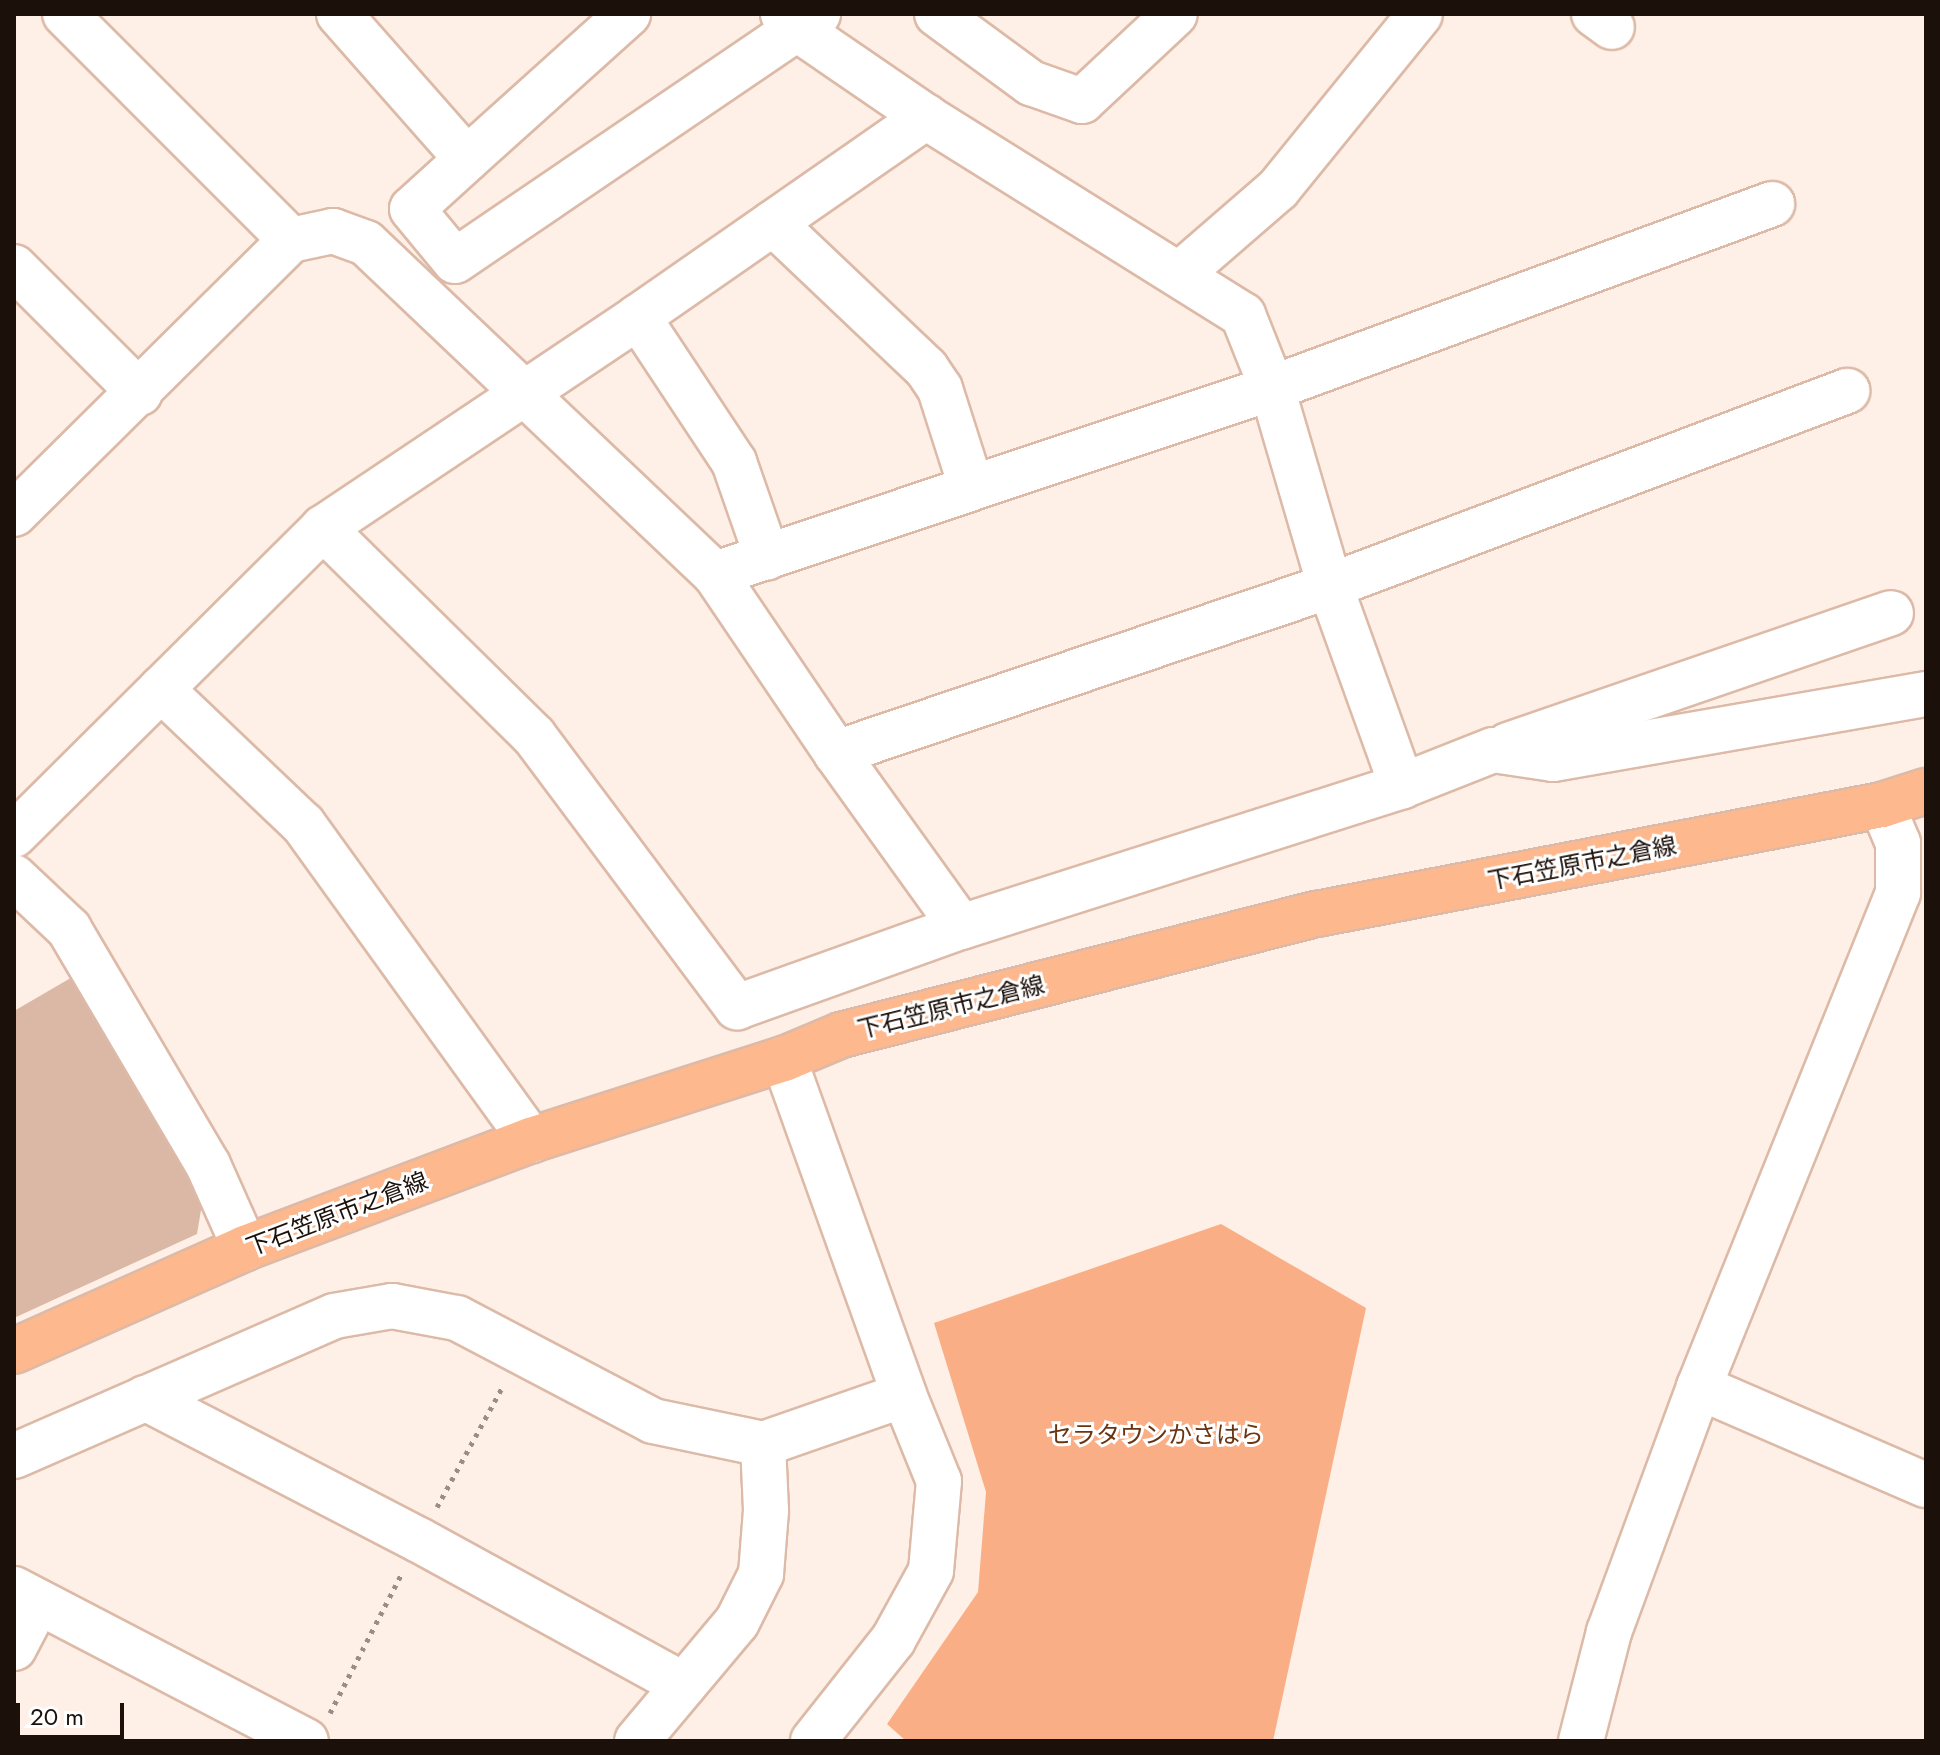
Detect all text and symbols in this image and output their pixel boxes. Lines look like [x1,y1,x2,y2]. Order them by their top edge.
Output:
street label: 下石笠原市之倉線 [1485,831,1679,895]
street label: 下石笠原市之倉線 [854,970,1048,1044]
street label: 下石笠原市之倉線 [242,1166,432,1262]
park label: セラタウンかさはら [1048,1421,1264,1449]
scale bar [20,1687,128,1737]
text: 20 m [30,1699,84,1734]

